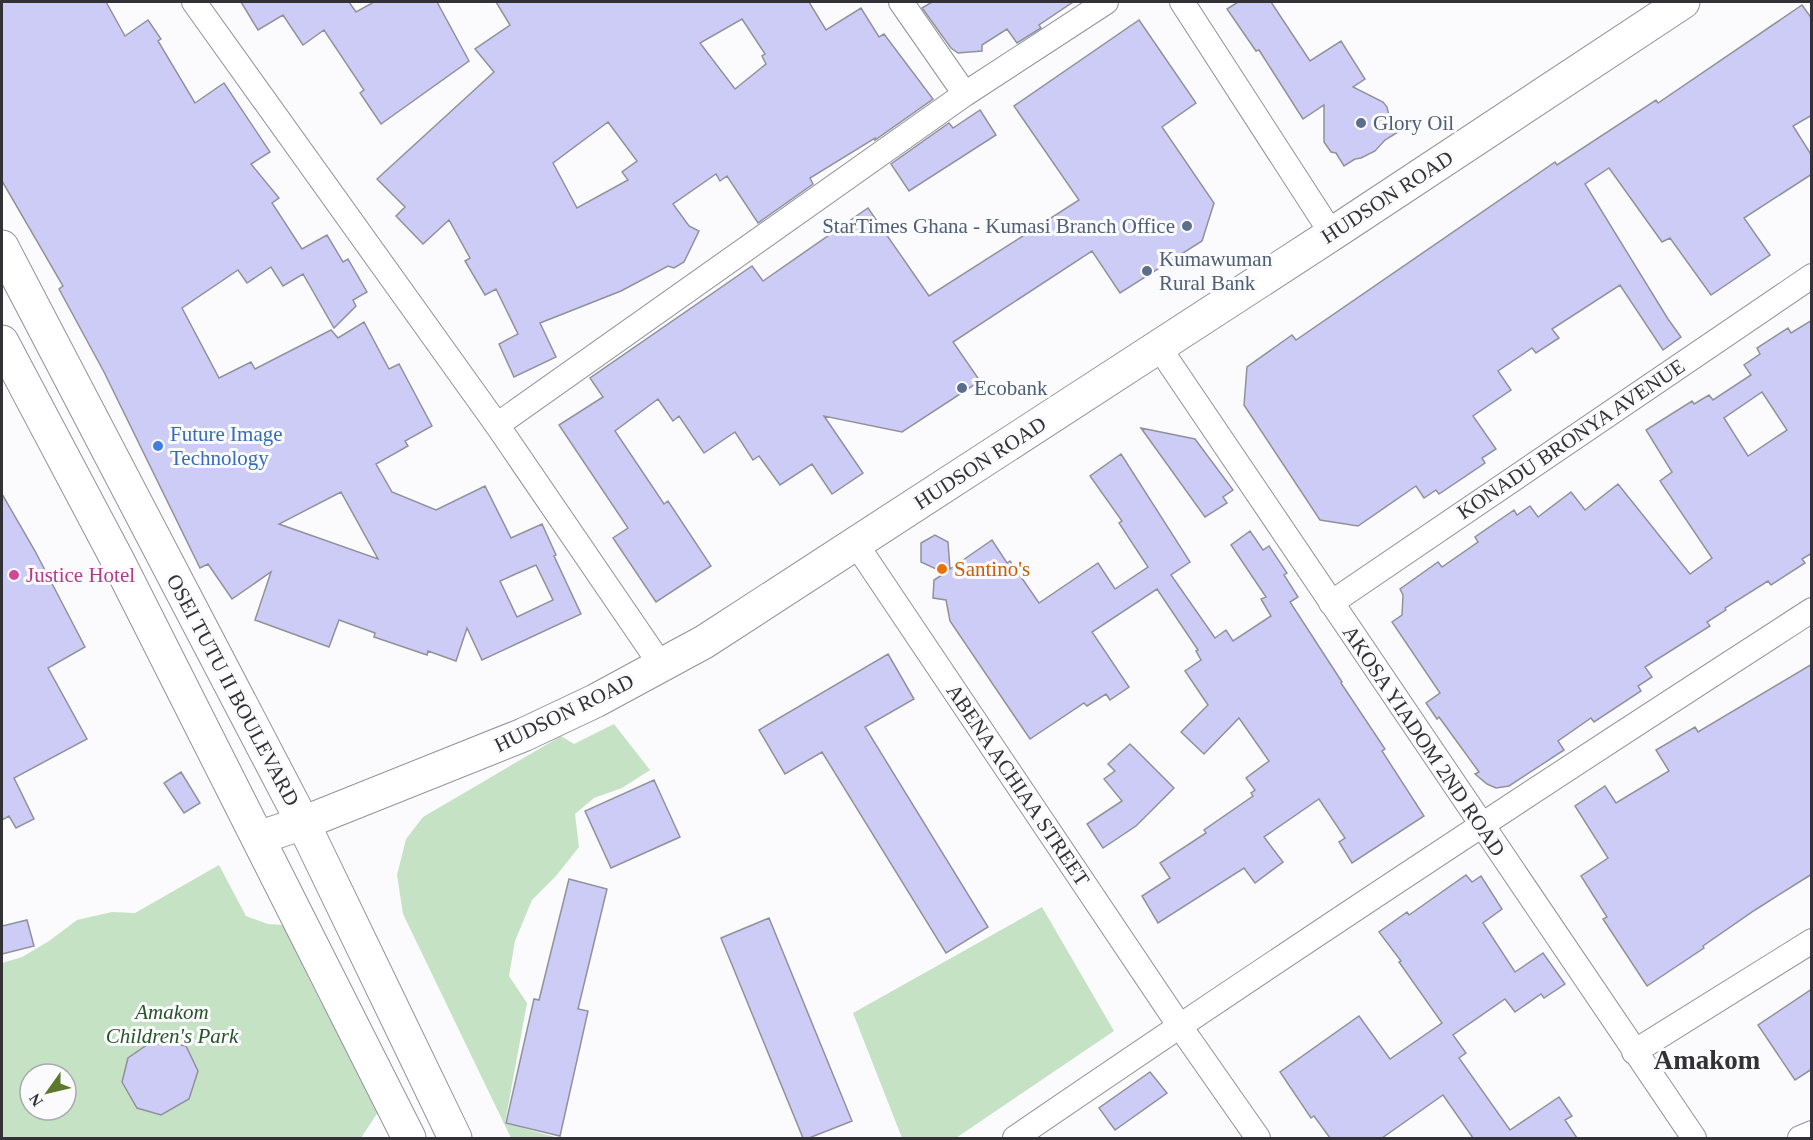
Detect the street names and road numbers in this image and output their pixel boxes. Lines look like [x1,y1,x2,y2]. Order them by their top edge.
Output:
street label: HUDSON ROAD [1317,145,1457,249]
street label: KONADU BRONYA AVENUE [1453,354,1689,524]
street label: HUDSON ROAD [910,411,1050,515]
street label: OSEI TUTU II BOULEVARD [162,570,304,810]
street label: AKOSA YIADOM 2ND ROAD [1338,621,1510,861]
street label: HUDSON ROAD [490,669,638,757]
street label: ABENA ACHIAA STREET [942,680,1095,891]

